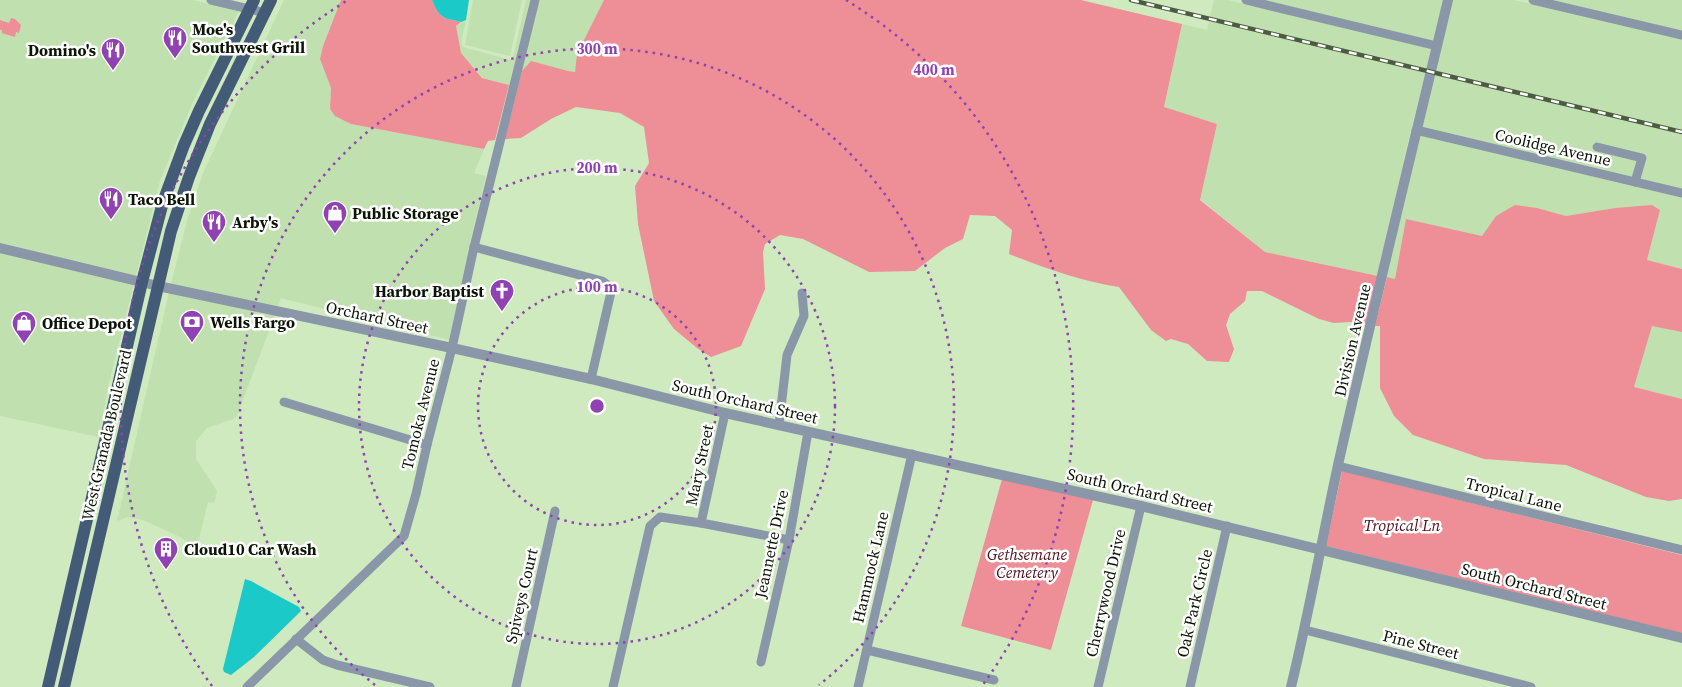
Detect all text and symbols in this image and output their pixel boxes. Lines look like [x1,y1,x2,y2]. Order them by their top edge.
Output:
place label: Moe's Southwest Grill [192,18,305,58]
restaurant icon: Moe's Southwest Grill [162,25,188,59]
restaurant icon: Domino's [100,37,126,71]
text: 300 m [576,38,618,59]
place label: Domino's [28,39,96,61]
text: 400 m [913,59,955,80]
street label: Coolidge Avenue [1493,123,1613,171]
text: 200 m [576,157,618,178]
restaurant icon: Taco Bell [98,186,124,220]
place label: Taco Bell [128,188,195,210]
shop icon: Public Storage [322,200,348,234]
place label: Public Storage [352,202,458,224]
restaurant icon: Arby's [201,209,227,243]
place label: Arby's [232,211,278,233]
text: 100 m [576,276,618,297]
church icon: Harbor Baptist [489,278,515,312]
place label: Harbor Baptist [375,280,484,302]
street label: Division Avenue [1328,281,1376,399]
street label: Orchard Street [324,295,431,339]
bank icon: Wells Fargo [179,309,205,343]
shop icon: Office Depot [11,310,37,344]
place label: Wells Fargo [210,311,295,333]
place label: Office Depot [42,312,132,334]
street label: West Granada Boulevard [76,347,136,523]
street label: Tomoka Avenue [396,356,444,472]
street label: South Orchard Street [670,374,821,429]
centre of rings [588,397,606,415]
street label: Mary Street [680,422,718,508]
street label: South Orchard Street [1065,463,1216,518]
street label: Tropical Lane [1464,471,1564,517]
street label: Jeannette Drive [749,488,793,601]
street label: Hammock Lane [847,509,893,625]
park label: Tropical Ln [1364,514,1440,536]
street label: Cherrywood Drive [1080,527,1130,659]
building icon: Cloud10 Car Wash [153,536,179,570]
place label: Cloud10 Car Wash [184,538,317,560]
park label: Gethsemane Cemetery [987,543,1068,583]
street label: Spiveys Court [499,546,543,646]
street label: Oak Park Circle [1171,547,1217,659]
street label: South Orchard Street [1459,557,1610,615]
street label: Pine Street [1381,624,1462,664]

